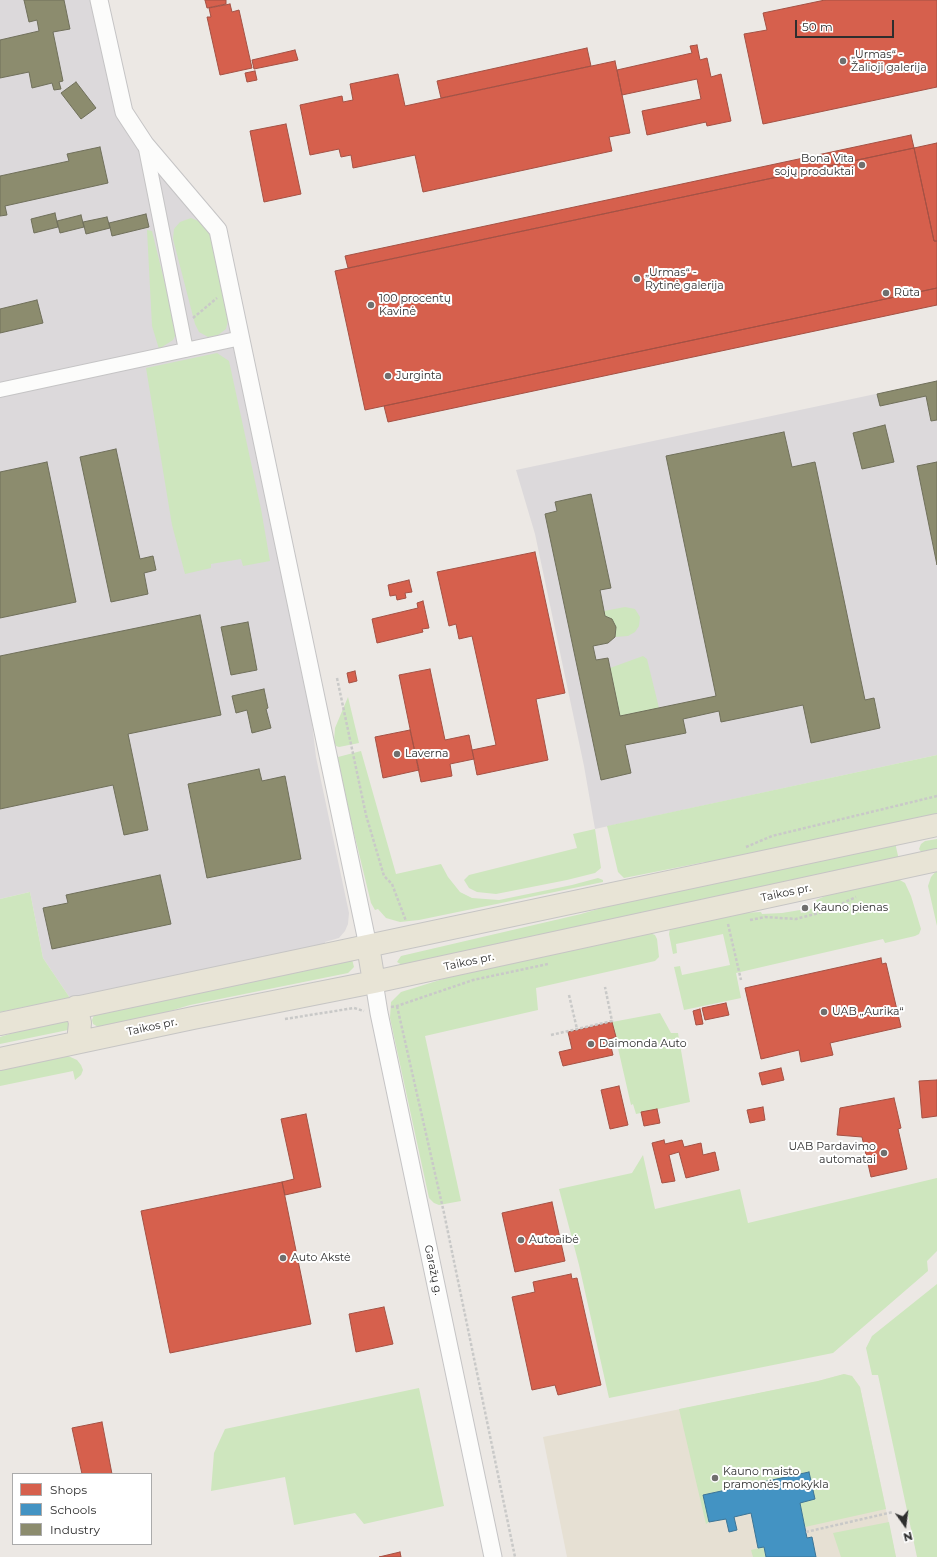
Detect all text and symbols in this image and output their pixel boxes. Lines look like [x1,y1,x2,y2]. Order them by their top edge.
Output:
scale bar [797,12,896,38]
text: 50 m [802,19,833,34]
place label: „Urmas“ - Žalioji galerija [851,48,927,74]
marker: „Urmas“ - Žalioji galerija [838,56,848,66]
place label: Bona Vita sojų produktai [775,152,854,178]
marker: Bona Vita sojų produktai [857,160,867,170]
place label: „Urmas“ - Rytinė galerija [645,266,724,292]
marker: „Urmas“ - Rytinė galerija [632,274,642,284]
place label: Rūta [894,286,920,300]
marker: Rūta [881,288,891,298]
place label: 100 procentų Kavinė [379,292,451,318]
marker: 100 procentų Kavinė [366,300,376,310]
place label: Jurginta [396,369,442,383]
marker: Jurginta [383,371,393,381]
place label: Laverna [405,747,449,761]
marker: Laverna [392,749,402,759]
street label: Taikos pr. [760,881,812,905]
place label: Kauno pienas [813,901,888,915]
marker: Kauno pienas [800,903,810,913]
street label: Taikos pr. [443,950,495,974]
place label: UAB „Aurika“ [832,1005,904,1019]
marker: UAB „Aurika“ [819,1007,829,1017]
street label: Taikos pr. [126,1015,178,1039]
place label: Daimonda Auto [599,1037,687,1051]
marker: Daimonda Auto [586,1039,596,1049]
place label: UAB Pardavimo automatai [789,1140,876,1166]
marker: UAB Pardavimo automatai [879,1148,889,1158]
place label: Autoaibė [529,1233,579,1247]
marker: Autoaibė [516,1235,526,1245]
street label: Garažų g. [421,1244,445,1296]
place label: Auto Akstė [291,1251,351,1265]
marker: Auto Akstė [278,1253,288,1263]
place label: Kauno maisto pramonės mokykla [723,1465,829,1491]
legend [12,1473,152,1545]
marker: Kauno maisto pramonės mokykla [710,1473,720,1483]
text: Shops [50,1482,87,1497]
text: Schools [50,1502,96,1517]
north arrow [885,1505,925,1545]
text: Industry [50,1522,100,1537]
text: N [902,1529,914,1545]

